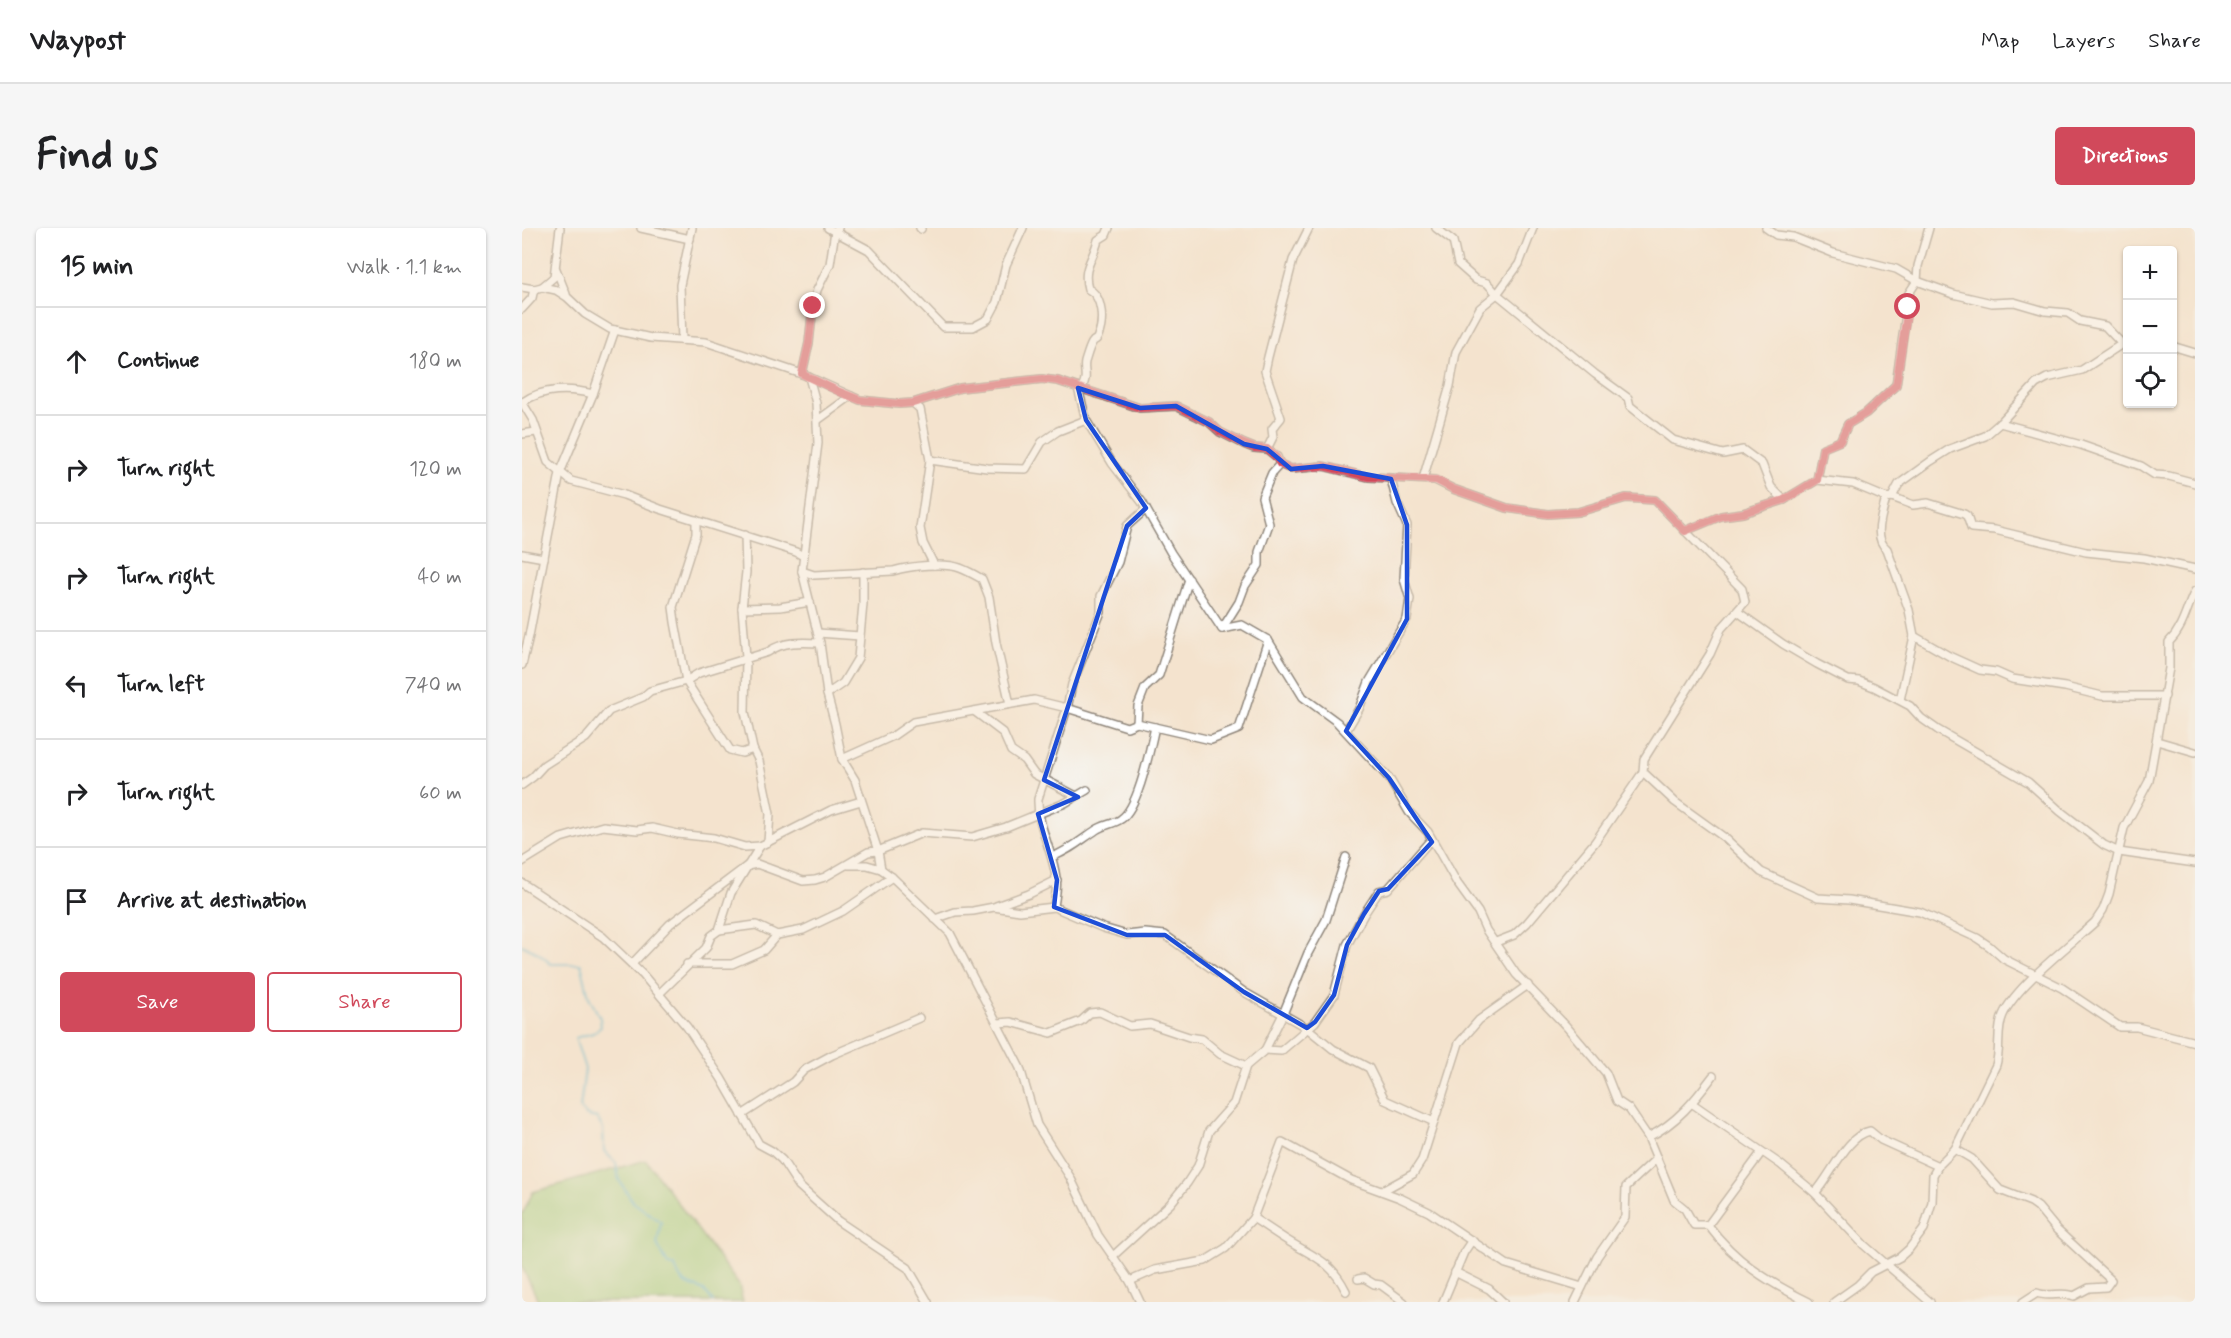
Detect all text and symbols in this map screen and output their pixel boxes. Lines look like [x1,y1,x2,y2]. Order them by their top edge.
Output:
text: Waypost [30,23,126,60]
text: Map [1981,27,2019,55]
text: Layers [2052,27,2115,55]
text: Share [2148,27,2201,55]
button: Directions [2055,127,2195,185]
text: Find us [36,129,158,184]
map controls [2123,246,2177,408]
button: + [2123,246,2177,300]
text: 15 min [60,250,134,284]
text: Walk · 1.1 km [347,254,462,281]
route end [799,292,825,318]
route start [1894,293,1920,319]
button: − [2123,300,2177,354]
icon: ahead [60,345,93,378]
text: Continue [117,347,199,375]
text: 180 m [409,348,462,375]
button: locate [2123,354,2177,408]
icon: right [60,453,93,486]
text: Turn right [117,455,215,483]
text: 120 m [409,456,462,483]
icon: right [60,561,93,594]
text: Turn right [117,563,215,591]
text: 40 m [418,564,462,591]
icon: left [60,669,93,702]
text: Turn left [117,671,205,699]
text: 740 m [404,672,462,699]
icon: right [60,777,93,810]
text: Turn right [117,779,215,807]
text: 60 m [419,780,462,807]
icon: arrive [60,885,93,918]
text: Arrive at destination [117,887,307,915]
button: Save [60,972,255,1032]
button: Share [267,972,462,1032]

